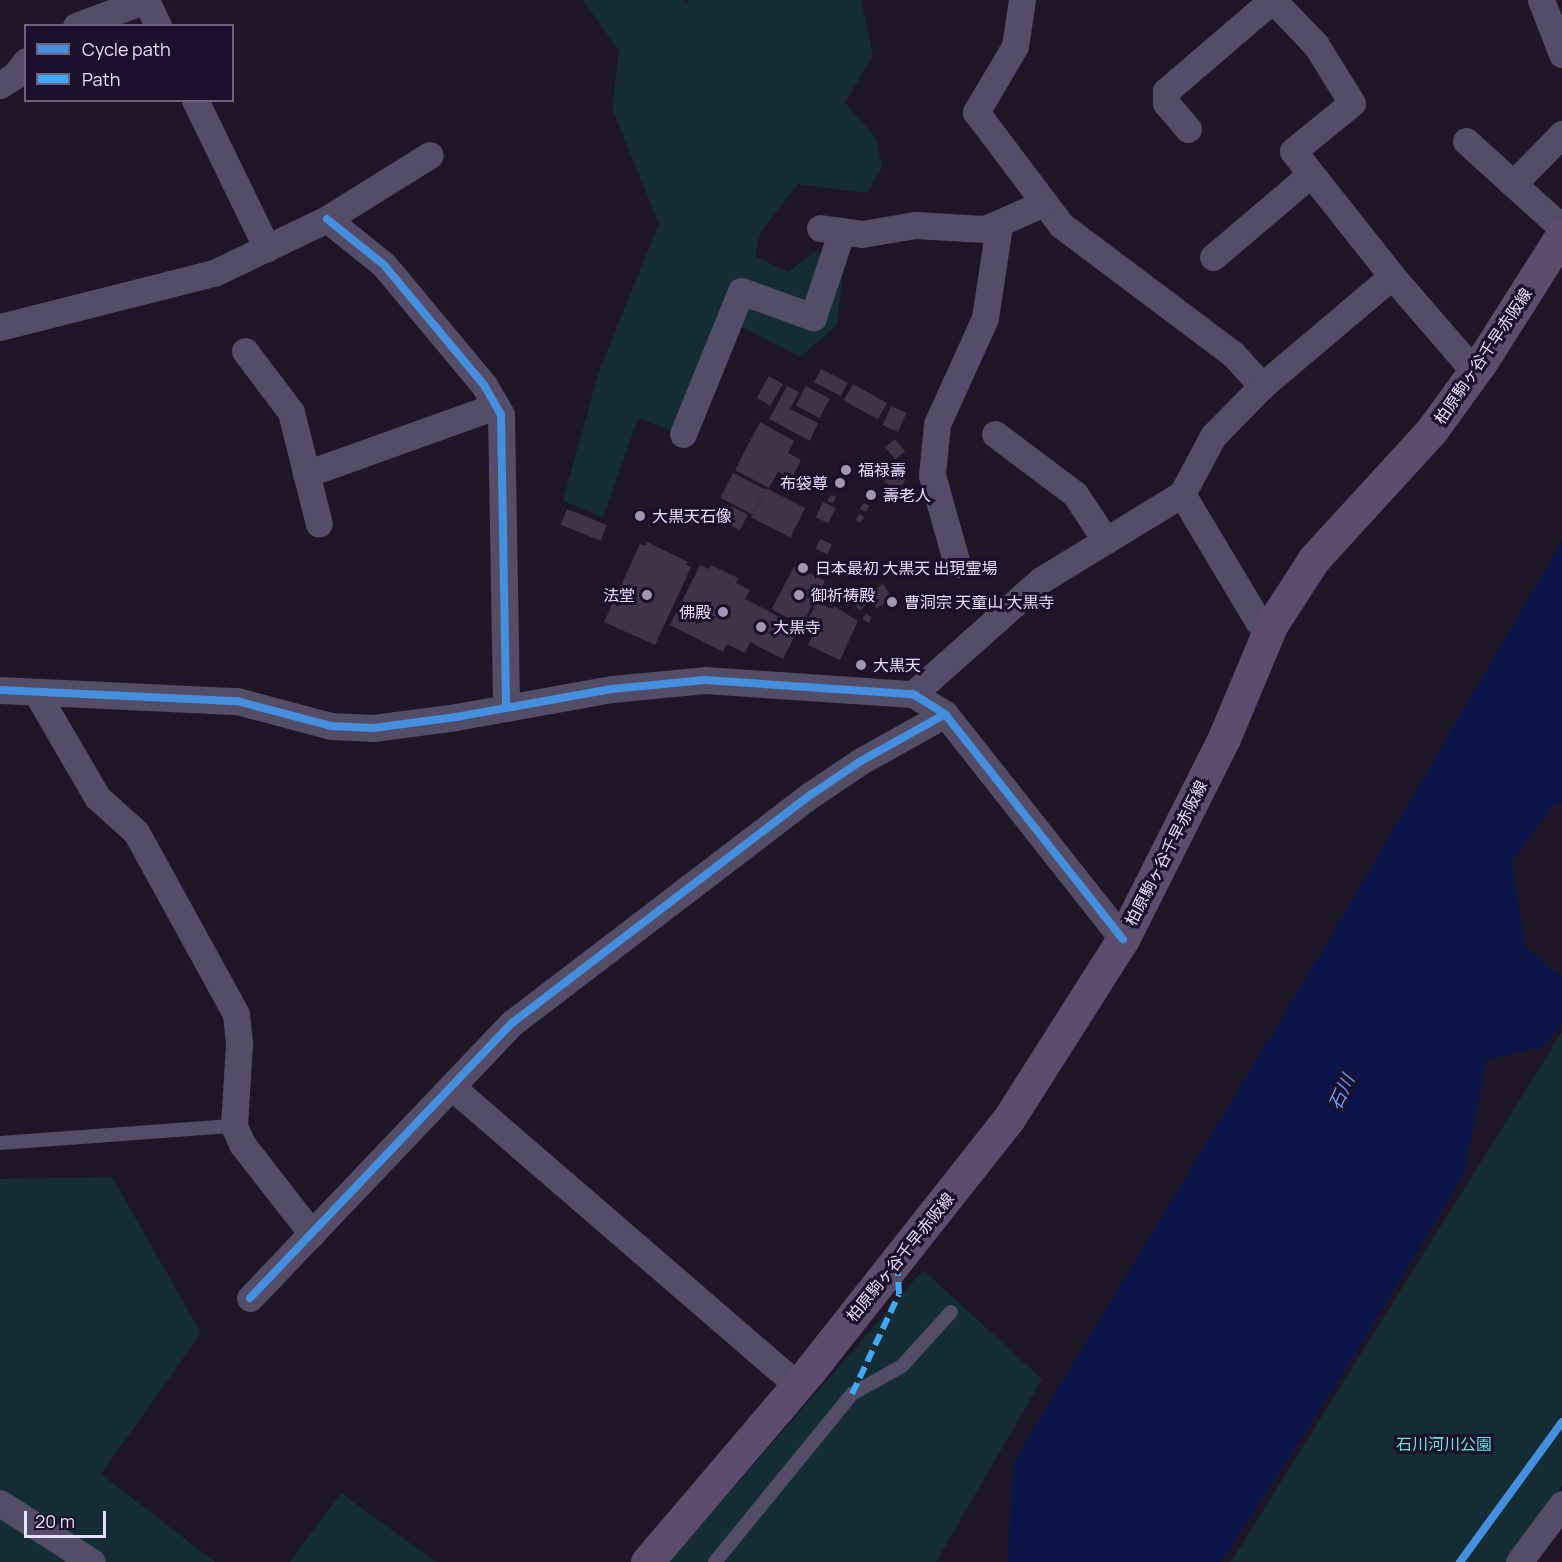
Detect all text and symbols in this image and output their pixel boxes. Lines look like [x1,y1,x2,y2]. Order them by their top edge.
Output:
legend [24,24,234,102]
text: Cycle path [82,37,171,61]
text: Path [82,67,120,91]
street label: 柏原駒ヶ谷千早赤阪線 [1430,284,1536,428]
place label: 福禄壽 [858,460,906,480]
marker: 福禄壽 [839,463,853,477]
place label: 布袋尊 [780,473,828,493]
marker: 布袋尊 [833,476,847,490]
place label: 壽老人 [883,485,931,505]
marker: 壽老人 [864,488,878,502]
place label: 大黒天石像 [652,506,732,526]
marker: 大黒天石像 [633,509,647,523]
place label: 日本最初 大黒天 出現霊場 [815,558,997,578]
marker: 日本最初 大黒天 出現霊場 [796,561,810,575]
place label: 法堂 [603,585,635,605]
place label: 御祈祷殿 [811,585,875,605]
marker: 法堂 [640,588,654,602]
marker: 御祈祷殿 [792,588,806,602]
place label: 曹洞宗 天童山 大黒寺 [904,592,1054,612]
marker: 曹洞宗 天童山 大黒寺 [885,595,899,609]
place label: 佛殿 [679,602,711,622]
marker: 佛殿 [716,605,730,619]
place label: 大黒寺 [773,617,821,637]
marker: 大黒寺 [754,620,768,634]
place label: 大黒天 [873,655,921,675]
marker: 大黒天 [854,658,868,672]
street label: 柏原駒ヶ谷千早赤阪線 [1121,777,1211,929]
water label: 石川 [1324,1071,1358,1113]
street label: 柏原駒ヶ谷千早赤阪線 [842,1189,958,1325]
park label: 石川河川公園 [1396,1434,1492,1454]
scale bar [27,1499,110,1537]
text: 20 m [35,1509,75,1533]

